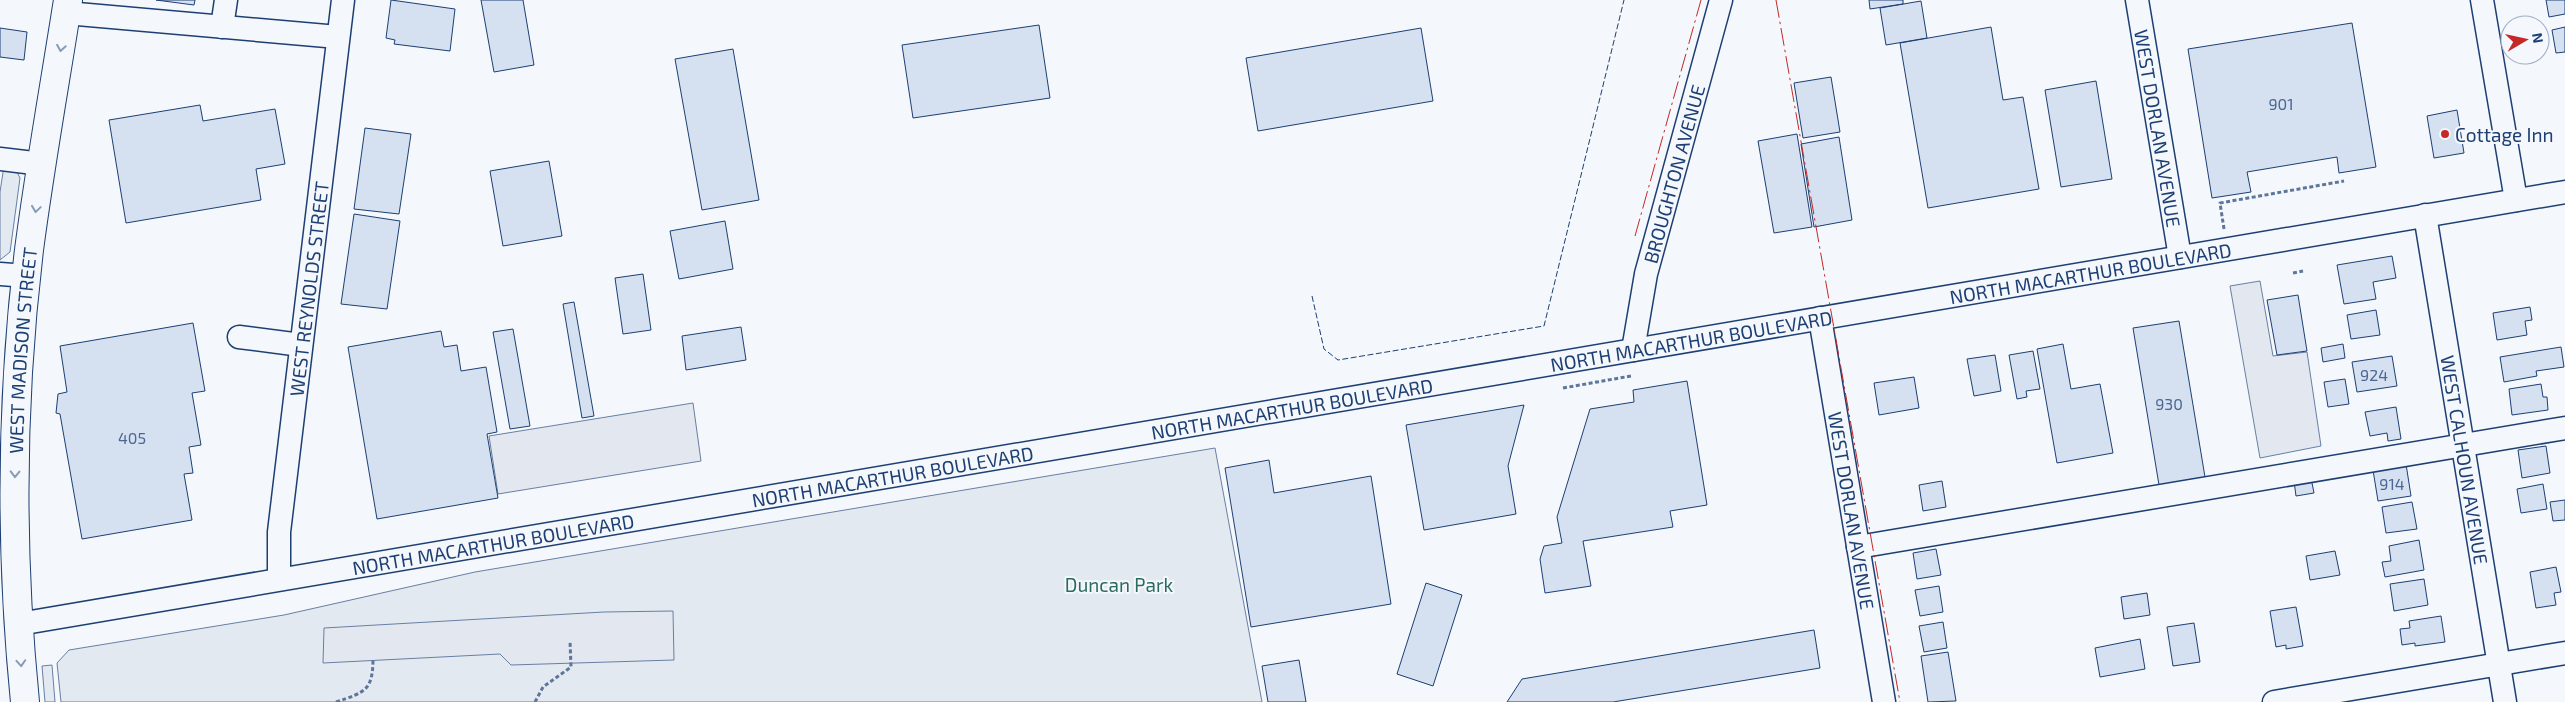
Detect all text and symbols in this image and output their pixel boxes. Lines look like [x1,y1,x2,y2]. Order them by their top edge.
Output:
north arrow [2500,15,2550,65]
street label: WEST DORLAN AVENUE [2131,28,2186,229]
text: N [2529,32,2548,44]
one-way arrow [56,44,66,52]
street label: BROUGHTON AVENUE [1638,82,1709,266]
house number: 901 [2268,94,2294,113]
place label: Cottage Inn [2455,123,2554,146]
marker: Cottage Inn [2439,128,2451,140]
street label: WEST REYNOLDS STREET [284,180,333,398]
one-way arrow [31,204,41,213]
street label: NORTH MACARTHUR BOULEVARD [1948,237,2233,308]
street label: WEST MADISON STREET [3,246,41,454]
street label: NORTH MACARTHUR BOULEVARD [1548,305,1834,375]
street label: WEST CALHOUN AVENUE [2437,353,2494,566]
house number: 924 [2360,365,2388,384]
street label: NORTH MACARTHUR BOULEVARD [1149,373,1434,443]
house number: 930 [2155,394,2183,413]
street label: WEST DORLAN AVENUE [1824,410,1880,611]
house number: 405 [118,428,146,447]
street label: NORTH MACARTHUR BOULEVARD [750,441,1035,511]
one-way arrow [10,471,21,479]
house number: 914 [2379,474,2405,493]
street label: NORTH MACARTHUR BOULEVARD [351,508,636,579]
park label: Duncan Park [1065,573,1173,596]
one-way arrow [16,659,27,667]

